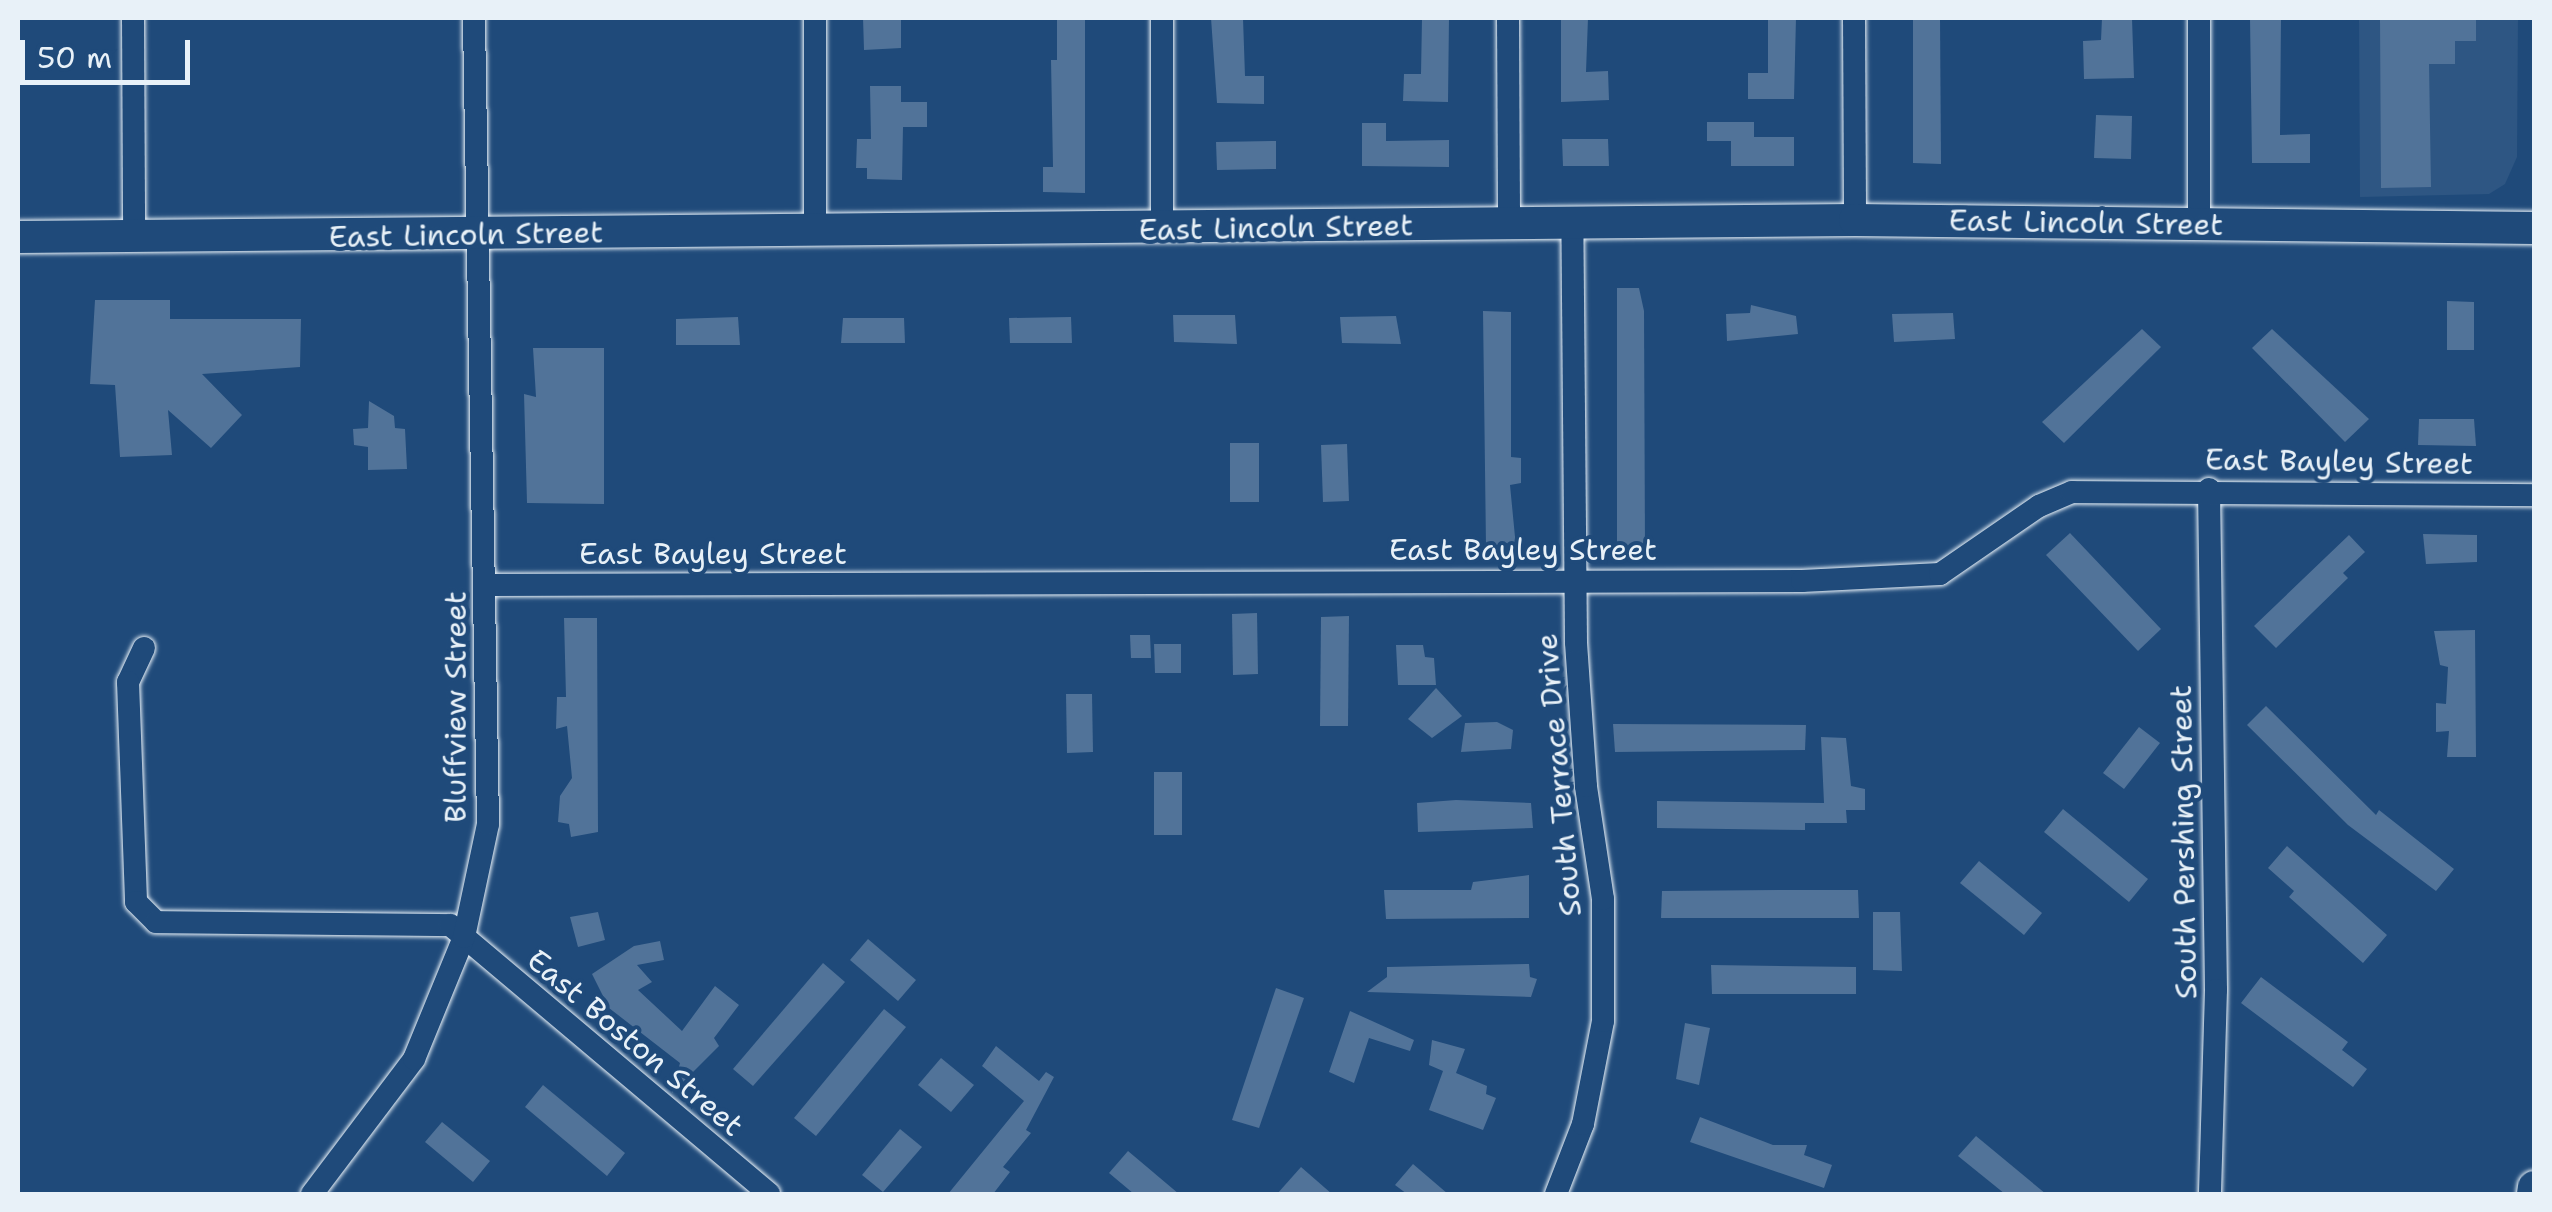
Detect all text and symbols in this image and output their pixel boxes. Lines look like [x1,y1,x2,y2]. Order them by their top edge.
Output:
scale bar [25,20,195,82]
text: 50 m [37,37,112,78]
street label: East Lincoln Street [1948,203,2224,243]
street label: East Lincoln Street [1138,208,1414,248]
street label: East Lincoln Street [328,215,604,255]
street label: East Bayley Street [2205,442,2473,482]
street label: East Bayley Street [1389,532,1657,568]
street label: East Bayley Street [579,536,847,572]
street label: Bluffview Street [438,591,474,823]
street label: South Terrace Drive [1529,632,1589,918]
street label: South Pershing Street [2163,684,2205,1000]
street label: East Boston Street [520,942,750,1144]

